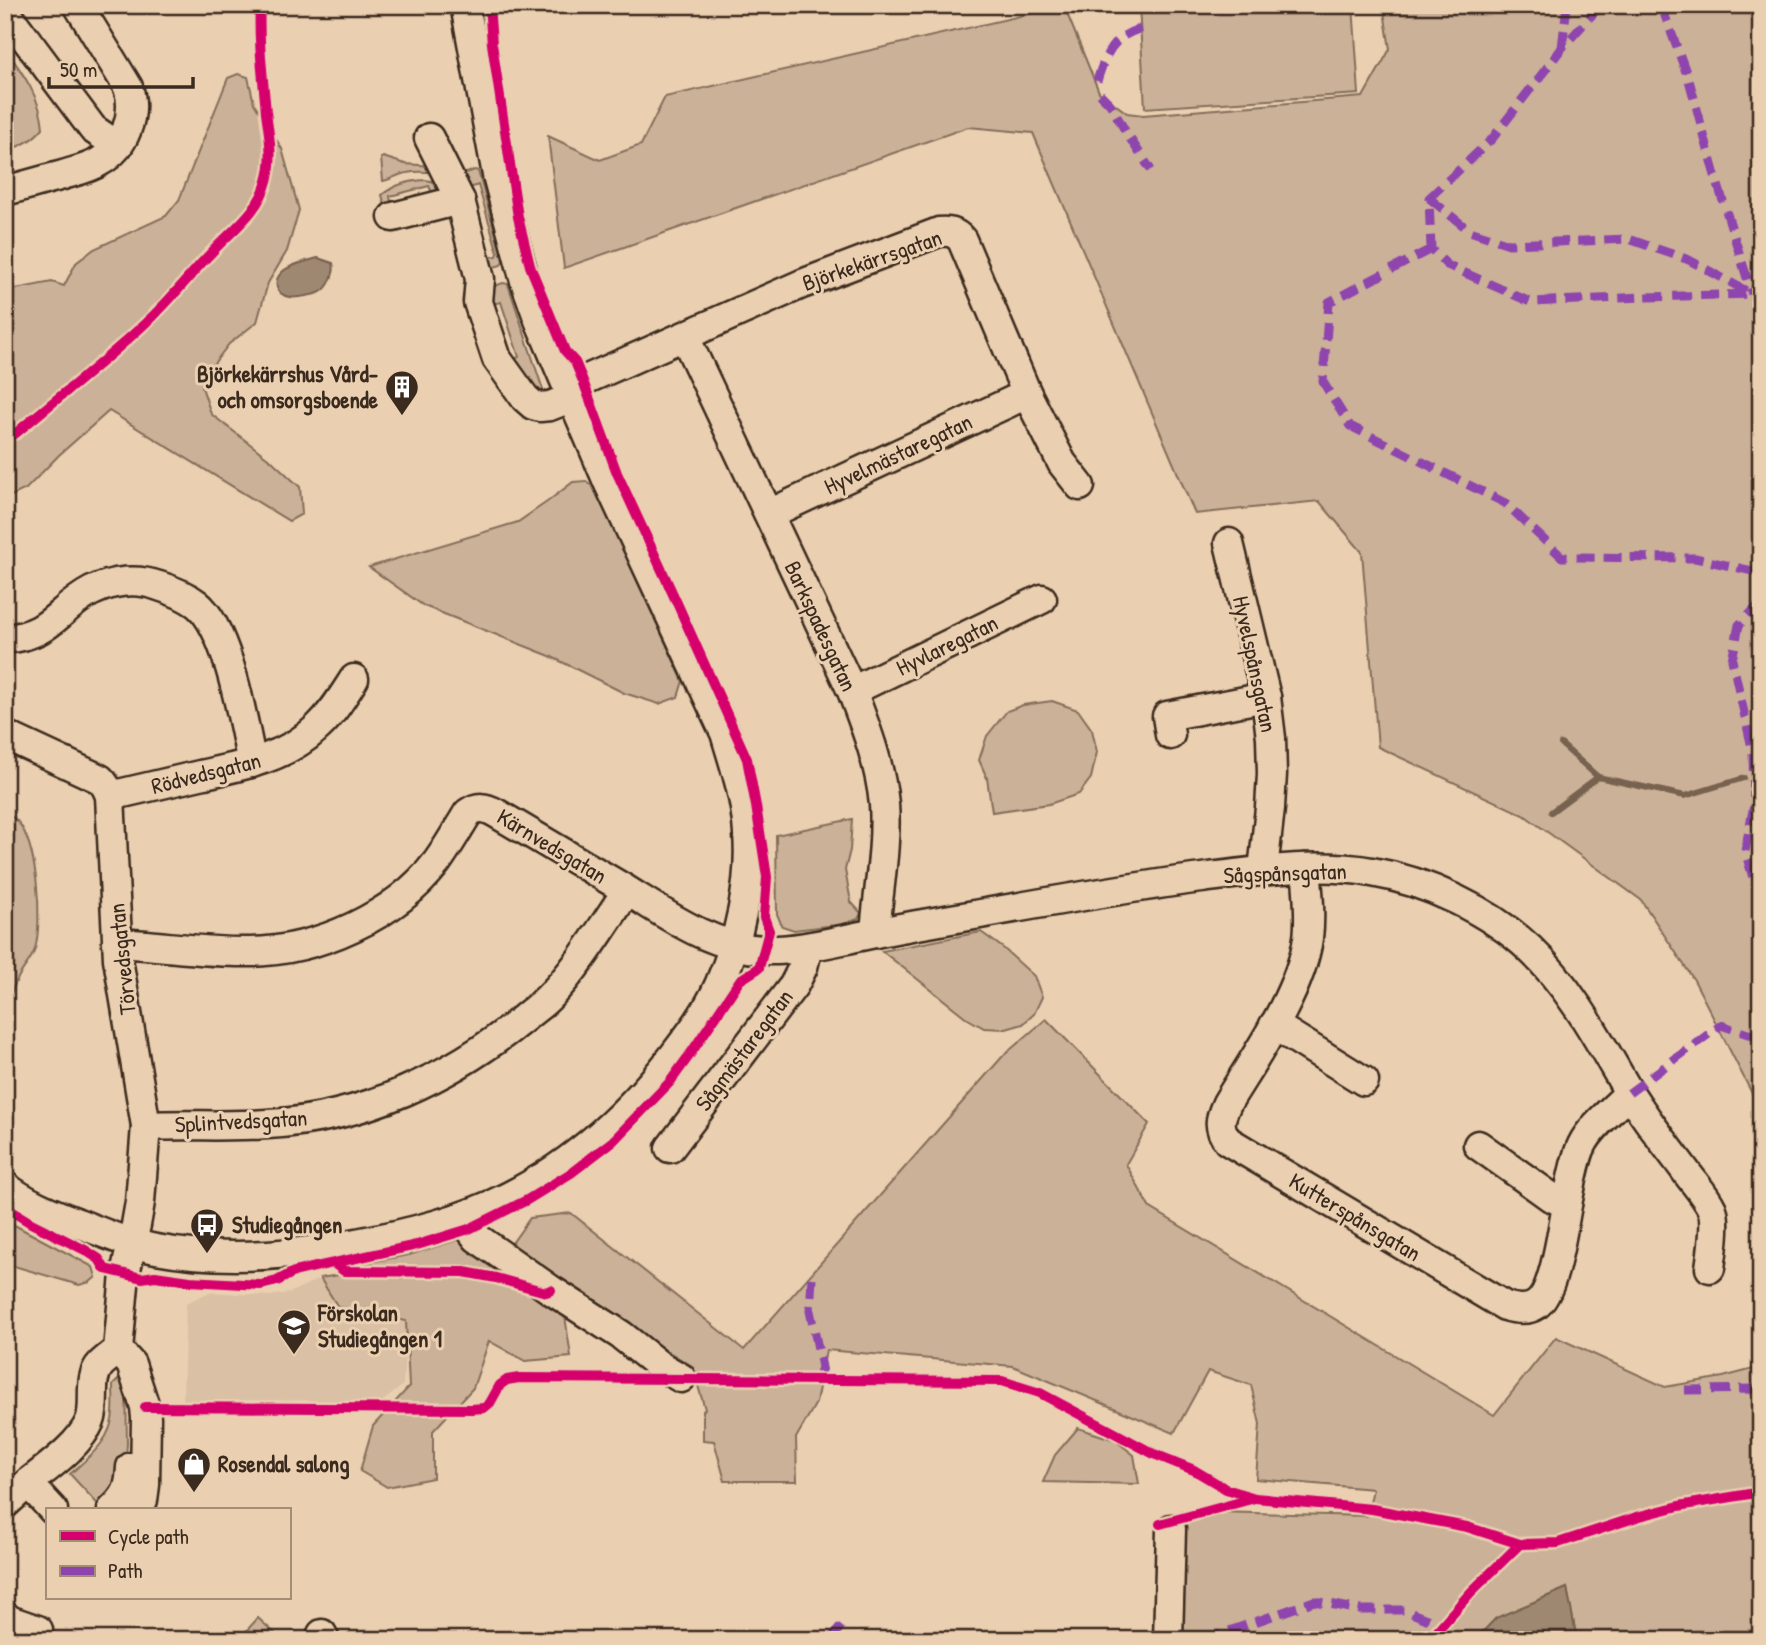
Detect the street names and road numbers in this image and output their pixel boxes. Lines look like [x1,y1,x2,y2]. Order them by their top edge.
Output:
street label: Björkekärrsgatan [798,221,946,298]
street label: Hyvelmästaregatan [819,406,977,501]
street label: Barkspadesgatan [778,556,865,696]
street label: Hyvelspånsgatan [1226,593,1285,735]
street label: Hyvlaregatan [891,607,1003,682]
street label: Rödvedsgatan [148,744,264,801]
street label: Kärnvedsgatan [492,801,613,891]
street label: Sågspånsgatan [1223,855,1347,890]
street label: Törvedsgatan [100,902,143,1016]
street label: Sågmästaregatan [688,983,800,1117]
street label: Splintvedsgatan [174,1102,308,1139]
street label: Kutterspånsgatan [1284,1165,1427,1268]

